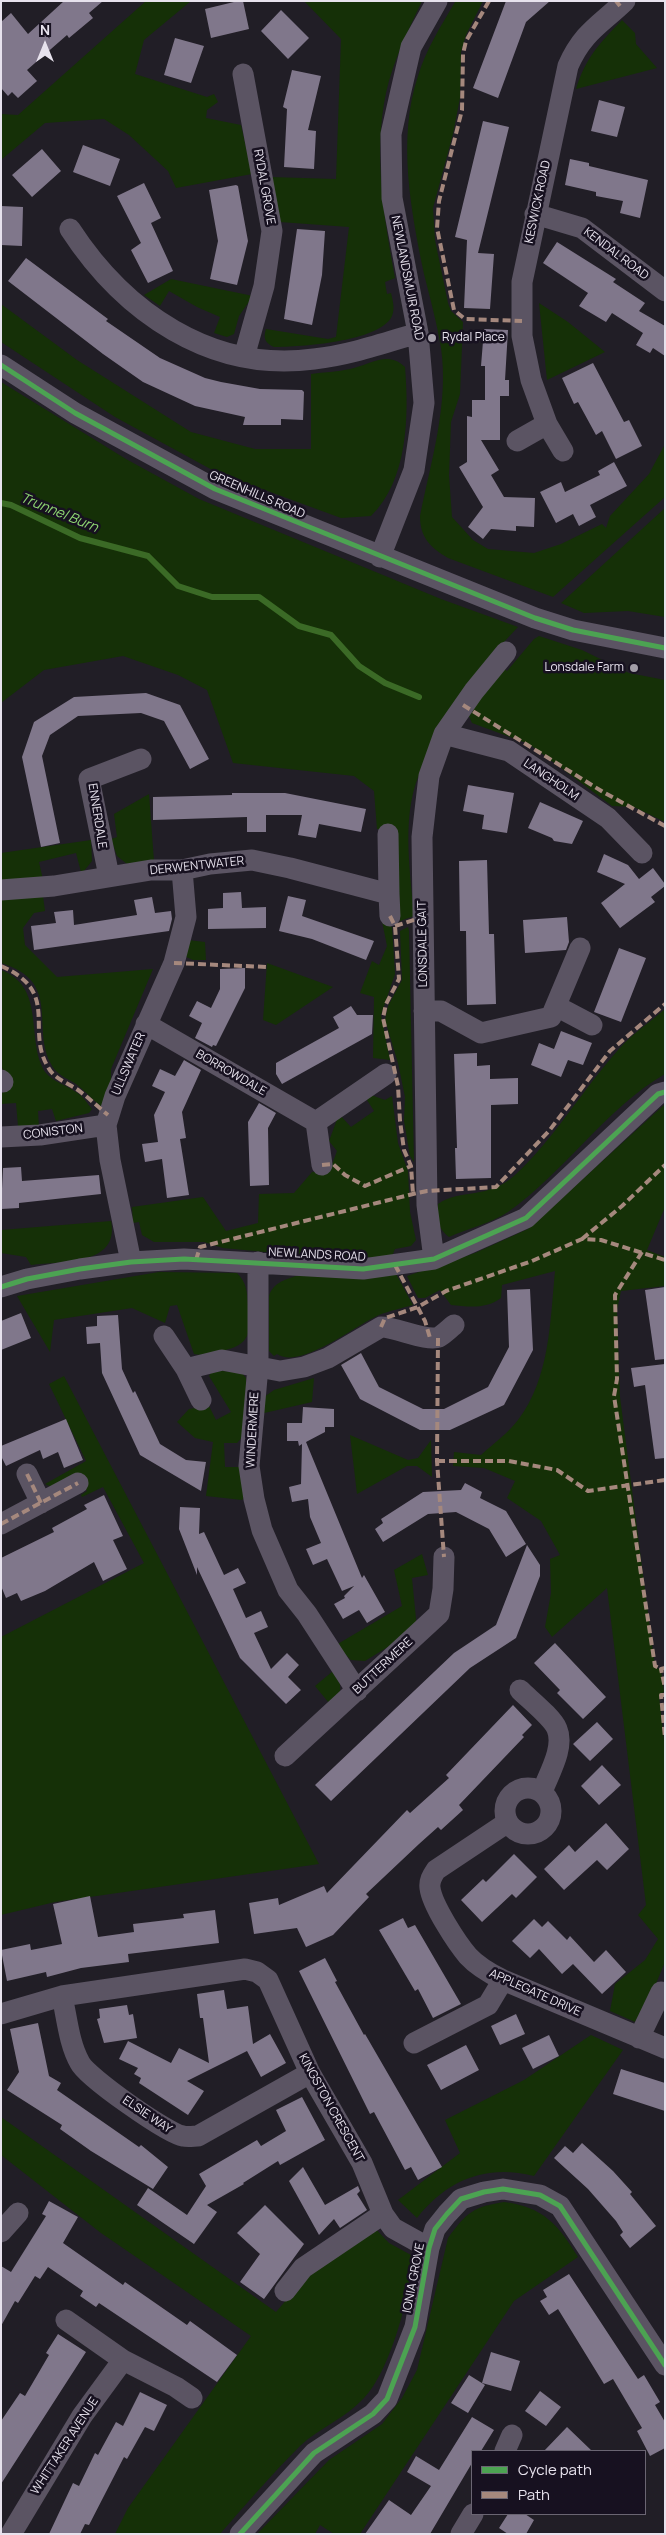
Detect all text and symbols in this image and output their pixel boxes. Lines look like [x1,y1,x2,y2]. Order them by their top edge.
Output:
north arrow [20,20,70,70]
text: N [40,20,50,39]
street label: RYDAL GROVE [250,148,278,226]
street label: KESWICK ROAD [522,159,554,245]
street label: NEWLANDSMUIR ROAD [388,214,426,342]
street label: KENDAL ROAD [581,225,651,283]
place label: Rydal Place [442,331,505,345]
marker: Rydal Place [426,332,438,344]
street label: GREENHILLS ROAD [207,468,307,522]
water label: Trunnel Burn [18,490,100,536]
place label: Lonsdale Farm [544,661,624,675]
marker: Lonsdale Farm [628,662,640,674]
street label: LANGHOLM [521,756,581,804]
street label: ENNERDALE [85,782,109,850]
street label: DERWENTWATER [149,854,245,878]
street label: LONSDALE GAIT [415,901,431,987]
street label: ULLSWATER [109,1031,149,1097]
street label: BORROWDALE [193,1047,269,1099]
street label: CONISTON [22,1121,84,1143]
street label: NEWLANDS ROAD [268,1245,366,1265]
street label: WINDERMERE [244,1392,262,1468]
street label: BUTTERMERE [350,1635,416,1697]
street label: APPLEGATE DRIVE [487,1966,583,2020]
street label: KINGSTON CRESCENT [295,2051,367,2165]
street label: ELSIE WAY [120,2093,174,2137]
street label: IONIA GROVE [400,2242,428,2314]
street label: WHITTAKER AVENUE [28,2395,102,2497]
legend [471,2450,646,2515]
text: Cycle path [518,2459,592,2480]
text: Path [518,2484,550,2505]

